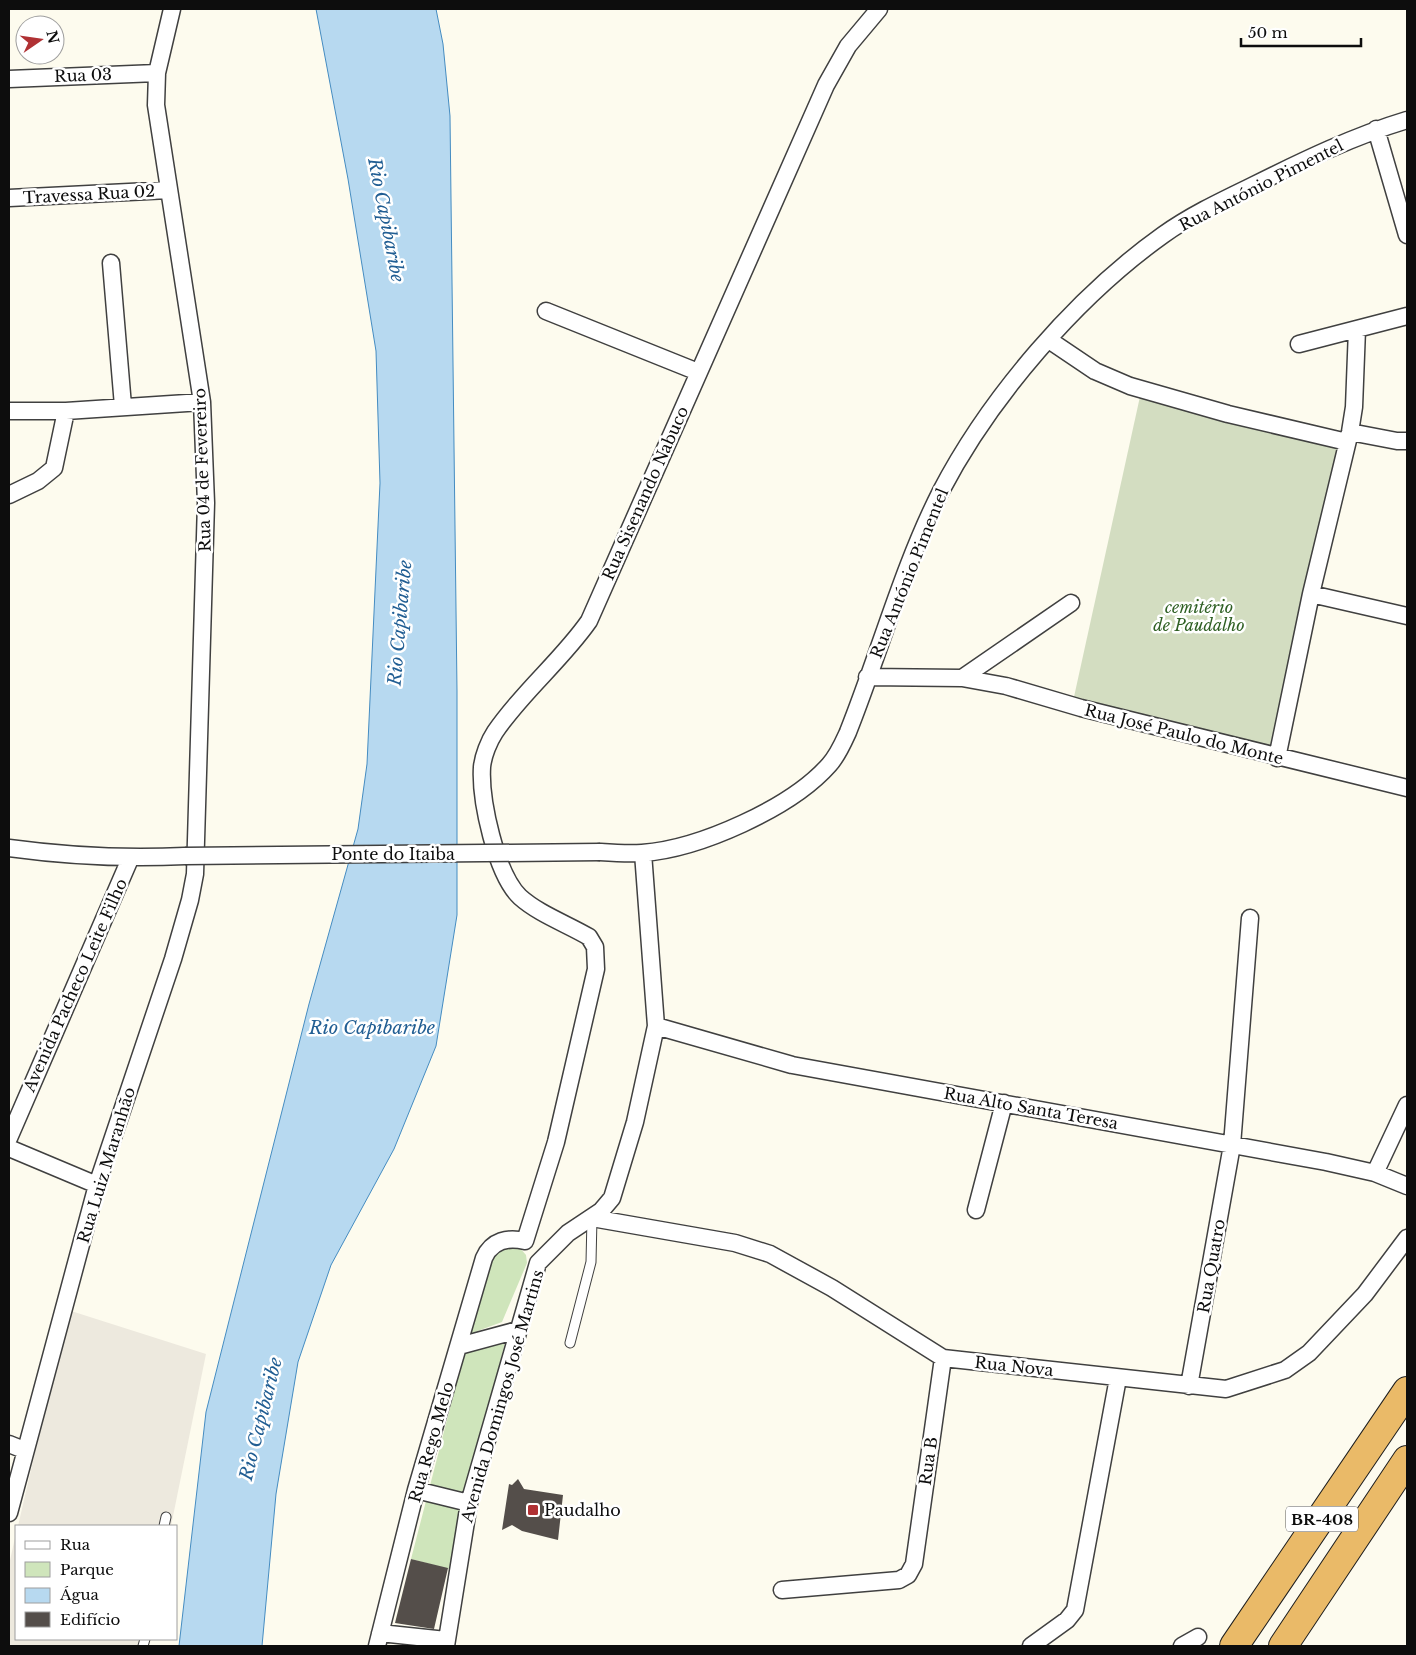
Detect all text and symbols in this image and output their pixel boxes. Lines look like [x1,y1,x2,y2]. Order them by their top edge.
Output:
north arrow [15,15,65,65]
scale bar [1241,15,1361,47]
text: 50 m [1248,23,1288,42]
text: N [42,29,63,46]
street label: Rua 03 [54,64,112,86]
street label: Rua António Pimentel [1176,135,1346,235]
water label: Rio Capibaribe [363,155,409,284]
street label: Travessa Rua 02 [22,181,156,207]
street label: Rua 04 de Fevereiro [189,388,215,552]
street label: Rua Sisenando Nabuco [598,403,692,583]
street label: Rua António Pimentel [866,485,952,661]
water label: Rio Capibaribe [383,559,416,688]
park label: cemitério de Paudalho [1153,597,1245,635]
street label: Rua José Paulo do Monte [1083,700,1285,768]
street label: Ponte do Itaiba [331,844,455,864]
street label: Avenida Pacheco Leite Filho [18,875,131,1096]
water label: Rio Capibaribe [308,1017,435,1039]
street label: Rua Alto Santa Teresa [942,1083,1120,1133]
street label: Rua Luiz Maranhão [73,1085,139,1245]
street label: Rua Quatro [1193,1217,1229,1315]
street label: Avenida Domingos José Martins [456,1267,548,1526]
street label: Rua Nova [974,1352,1055,1380]
water label: Rio Capibaribe [235,1355,287,1484]
street label: Rua Rego Melo [404,1379,458,1505]
street label: Rua B [915,1435,941,1487]
place label: Paudalho [544,1500,621,1520]
marker: Paudalho [526,1503,540,1517]
road number: BR-408 [1286,1506,1358,1532]
legend [15,1525,178,1640]
text: Rua [60,1535,91,1554]
text: Parque [60,1560,114,1579]
text: Água [59,1585,100,1604]
text: Edifício [60,1610,121,1629]

